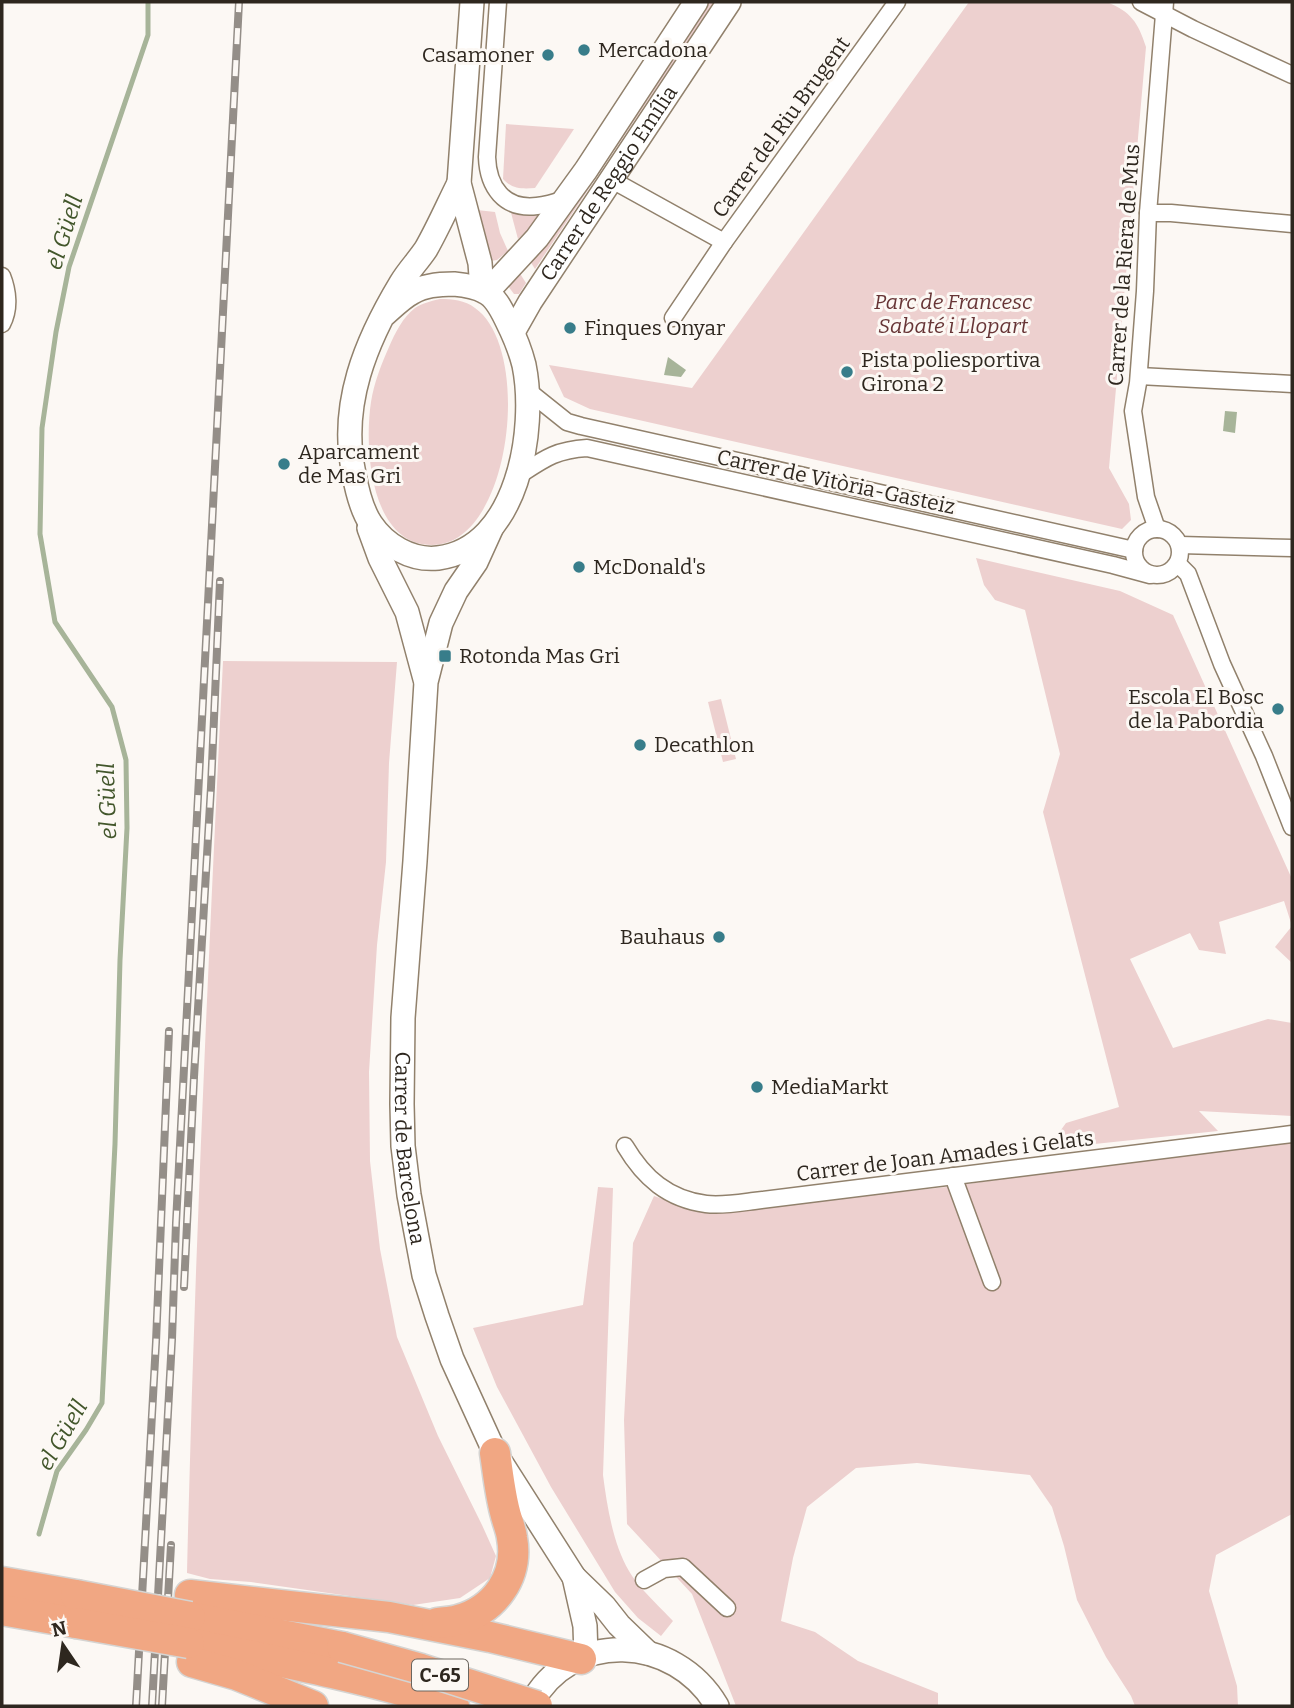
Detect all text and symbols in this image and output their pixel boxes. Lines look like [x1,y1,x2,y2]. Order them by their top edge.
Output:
street label: Carrer del Riu Brugent [706,31,856,223]
place label: Mercadona [598,37,708,63]
place label: Casamoner [422,42,534,68]
marker: Mercadona [576,42,592,58]
marker: Casamoner [540,47,556,63]
street label: Carrer de Reggio Emília [535,80,683,286]
street label: Carrer de la Riera de Mus [1103,143,1145,387]
water label: el Güell [39,191,89,273]
park label: Parc de Francesc Sabaté i Llopart [874,289,1032,339]
place label: Finques Onyar [584,315,725,341]
marker: Finques Onyar [562,320,578,336]
place label: Pista poliesportiva Girona 2 [861,347,1041,397]
marker: Pista poliesportiva Girona 2 [839,364,855,380]
place label: Aparcament de Mas Gri [298,439,420,489]
street label: Carrer de Vitòria-Gasteiz [715,444,957,520]
marker: Aparcament de Mas Gri [276,456,292,472]
place label: McDonald's [593,554,706,580]
marker: McDonald's [571,559,587,575]
place label: Rotonda Mas Gri [459,643,620,669]
marker: Rotonda Mas Gri [437,648,453,664]
place label: Escola El Bosc de la Pabordia [1128,684,1264,734]
marker: Escola El Bosc de la Pabordia [1270,701,1286,717]
place label: Decathlon [654,732,754,758]
marker: Decathlon [632,737,648,753]
water label: el Güell [92,762,122,840]
place label: Bauhaus [620,924,705,950]
marker: Bauhaus [711,929,727,945]
street label: Carrer de Barcelona [389,1051,431,1247]
place label: MediaMarkt [771,1074,889,1100]
marker: MediaMarkt [749,1079,765,1095]
street label: Carrer de Joan Amades i Gelats [795,1125,1095,1187]
water label: el Güell [31,1395,93,1475]
north arrow [28,1610,98,1680]
text: N [50,1616,69,1642]
road number: C-65 [412,1660,468,1690]

